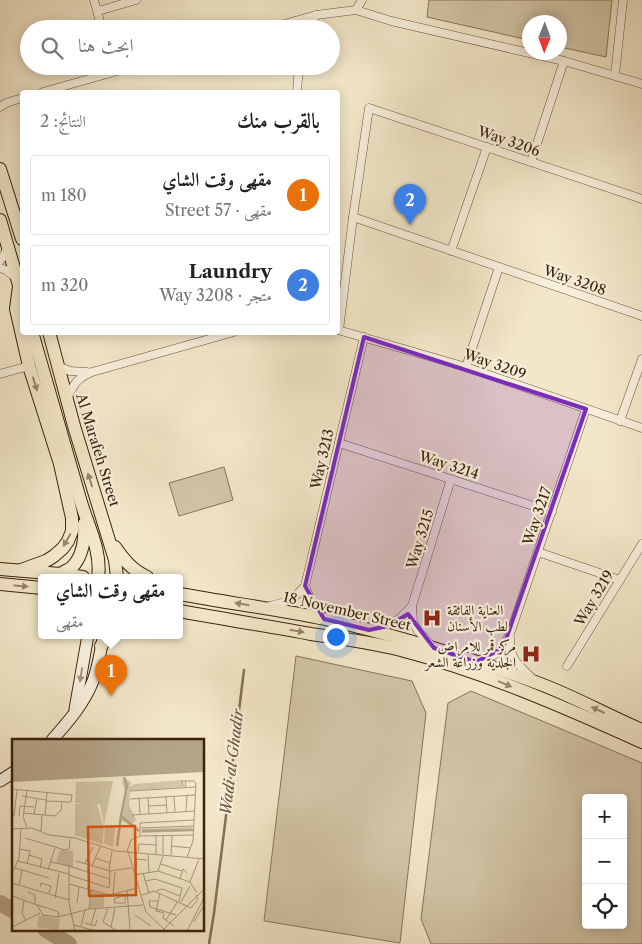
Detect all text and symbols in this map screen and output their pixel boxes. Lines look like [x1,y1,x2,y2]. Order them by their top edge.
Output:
north arrow [522,15,567,60]
search box [20,20,340,75]
icon: search [38,34,66,62]
text: ابحث هنا [78,34,134,57]
text: بالقرب منك [237,108,320,133]
text: النتائج: 2 [40,111,86,131]
street label: Way 3206 [474,122,543,160]
text: مقهى وقت الشاي [162,168,272,191]
pin: 2 [394,184,426,225]
text: 180 m [41,185,87,205]
text: 1 [299,185,307,205]
text: مقهى · Street 57 [165,200,272,220]
text: Laundry [189,260,272,283]
street label: Way 3208 [540,261,609,299]
text: 320 m [41,275,88,295]
text: 2 [298,275,308,295]
text: متجر · Way 3208 [159,285,272,305]
street label: Way 3209 [460,345,529,383]
one-way arrow [32,377,40,392]
street label: Al Marafeh Street [72,390,124,509]
street label: Way 3213 [306,427,338,492]
street label: Way 3214 [416,447,481,483]
one-way arrow [86,472,94,487]
street label: Way 3217 [518,484,555,549]
street label: Way 3215 [402,507,438,572]
one-way arrow [63,534,72,547]
street label: Way 3219 [570,567,618,630]
popup [38,574,183,639]
text: مقهى وقت الشاي [56,579,165,602]
one-way arrow [13,582,29,590]
street label: 18 November Street [281,588,413,634]
one-way arrow [233,600,249,608]
place label: العناية الفائقة لطب الأسنان [447,601,508,636]
hospital icon: العناية الفائقة لطب الأسنان [421,607,443,629]
text: مقهى [56,611,84,631]
your location [323,624,349,650]
one-way arrow [289,628,305,636]
place label: مركز قمر للامراض الجلدية وزراعة الشعر [423,637,516,671]
hospital icon: مركز قمر للامراض الجلدية وزراعة الشعر [520,643,542,665]
pin: 1 [95,655,127,696]
one-way arrow [77,668,85,684]
one-way arrow [498,680,512,688]
one-way arrow [591,705,605,713]
water label: Wadi al Ghadir [216,707,248,816]
inset map [12,739,205,932]
map controls [582,794,627,929]
button: + [582,794,627,839]
button: − [582,839,627,884]
button: locate [582,884,627,929]

